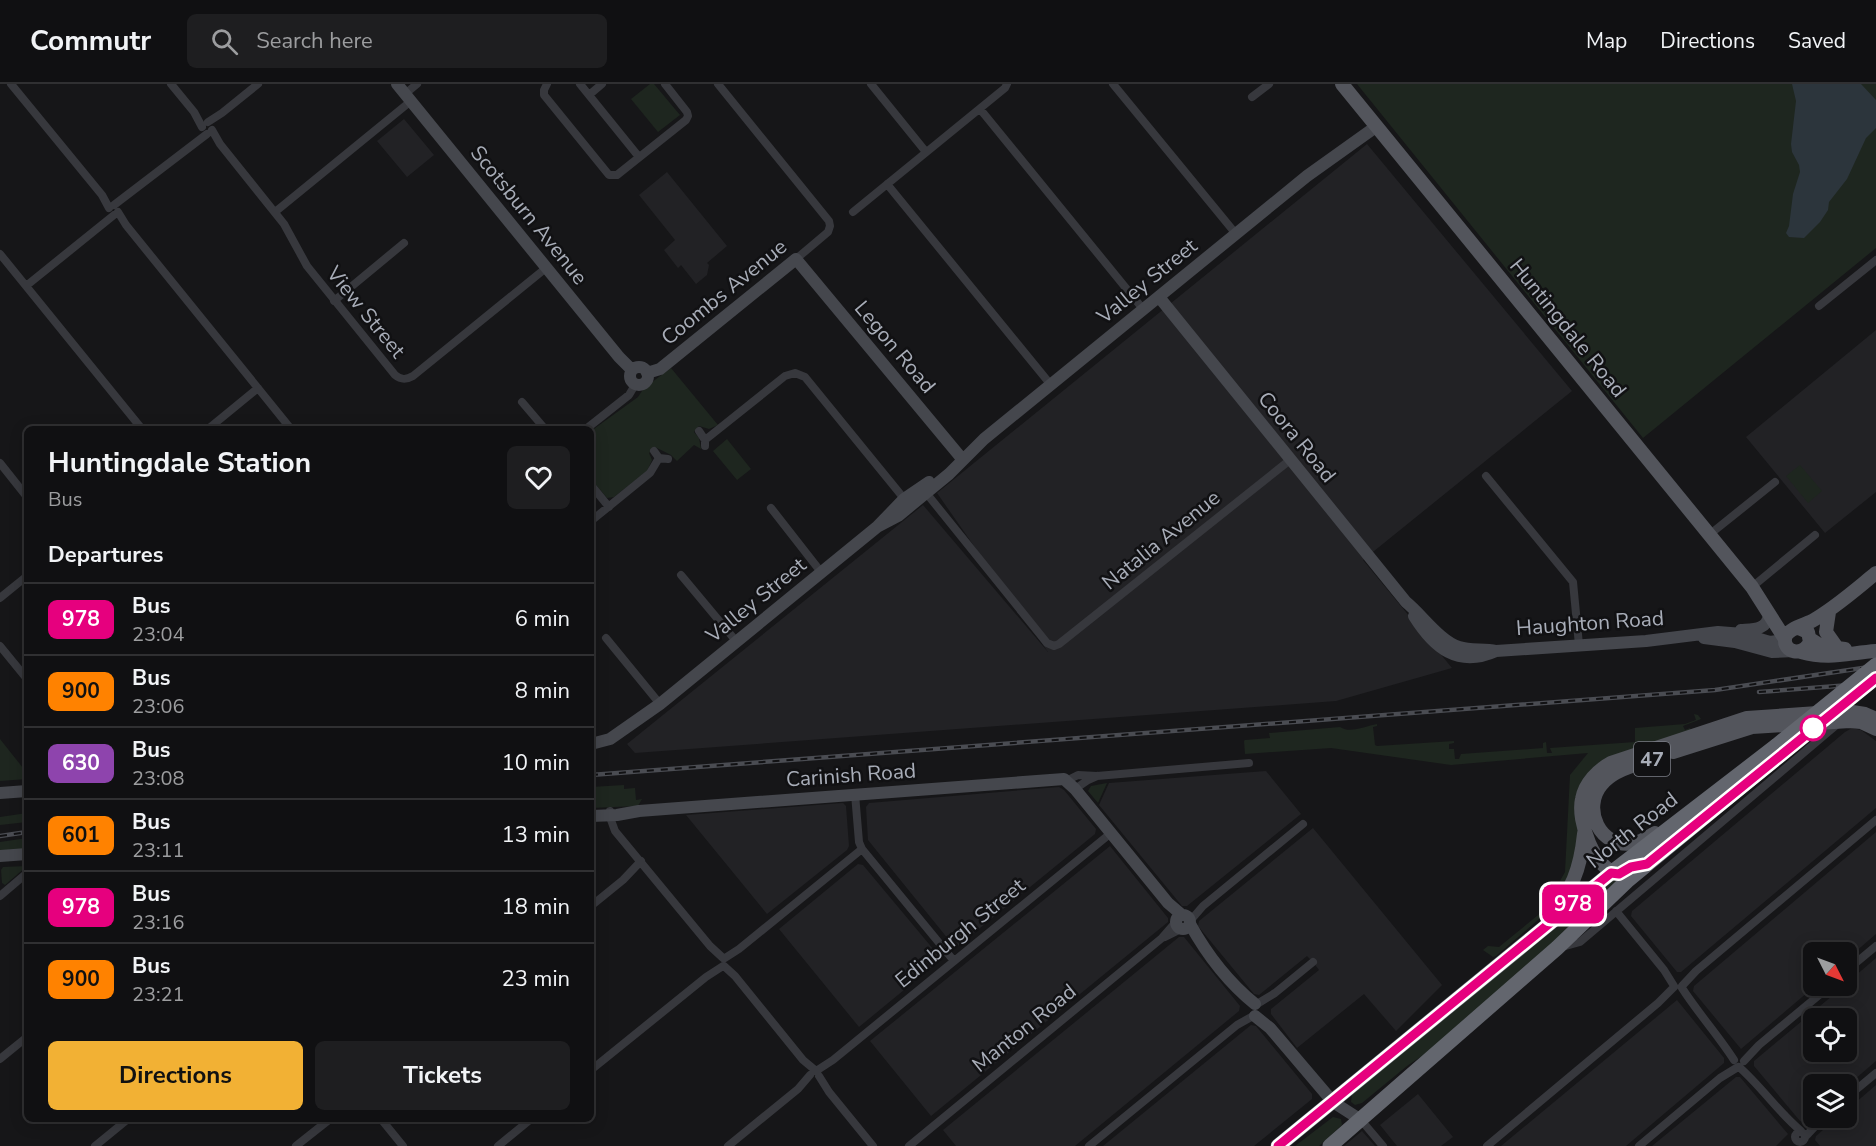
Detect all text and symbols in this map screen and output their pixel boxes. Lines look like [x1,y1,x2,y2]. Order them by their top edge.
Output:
search box [187,14,607,68]
text: Commutr [30,22,151,60]
icon: search [208,25,241,58]
text: Search here [256,26,373,56]
text: Map [1586,27,1627,55]
text: Directions [1660,27,1755,55]
text: Saved [1788,27,1846,55]
street label: Scotsburn Avenue [464,139,594,291]
street label: Valley Street [1090,232,1203,331]
street label: Coombs Avenue [655,233,793,351]
street label: Huntingdale Road [1503,253,1633,403]
street label: View Street [320,259,412,364]
street label: Legon Road [848,295,942,399]
street label: Coora Road [1252,386,1342,488]
text: Huntingdale Station [48,444,311,482]
button: heart [507,446,570,509]
street label: Natalia Avenue [1096,484,1226,596]
text: Bus [48,486,82,513]
text: Departures [48,540,163,570]
street label: Valley Street [699,551,812,650]
text: Bus [132,591,171,621]
text: 6 min [515,604,570,634]
street label: Haughton Road [1515,604,1665,642]
text: 978 [62,605,100,633]
text: 23:04 [132,621,185,648]
text: Bus [132,663,171,693]
text: 8 min [515,676,570,706]
text: 900 [62,677,100,705]
text: 23:06 [132,693,185,720]
unlabelled marker [1800,715,1826,741]
text: Bus [132,735,171,765]
road number: 47 [1634,742,1670,776]
text: 10 min [502,748,570,778]
text: 630 [62,749,100,777]
street label: Carinish Road [785,756,917,794]
text: 23:08 [132,765,185,792]
street label: North Road [1581,785,1683,875]
text: Bus [132,807,171,837]
text: 13 min [502,820,570,850]
text: 601 [62,821,100,849]
text: 23:11 [132,837,185,864]
street label: Edinburgh Street [889,872,1031,994]
text: Bus [132,879,171,909]
line badge: 978 [1538,884,1608,924]
text: 978 [1554,890,1592,918]
text: 18 min [502,892,570,922]
text: 978 [62,893,100,921]
text: 23:16 [132,909,185,936]
north arrow [1803,942,1857,996]
map controls [1803,942,1857,1128]
text: Bus [132,951,171,981]
text: 23 min [502,964,570,994]
text: 900 [62,965,100,993]
street label: Manton Road [966,977,1082,1079]
text: 23:21 [132,981,185,1008]
button: locate [1803,1008,1857,1062]
button: Directions [48,1041,303,1110]
button: Tickets [315,1041,570,1110]
button: layers [1803,1074,1857,1128]

